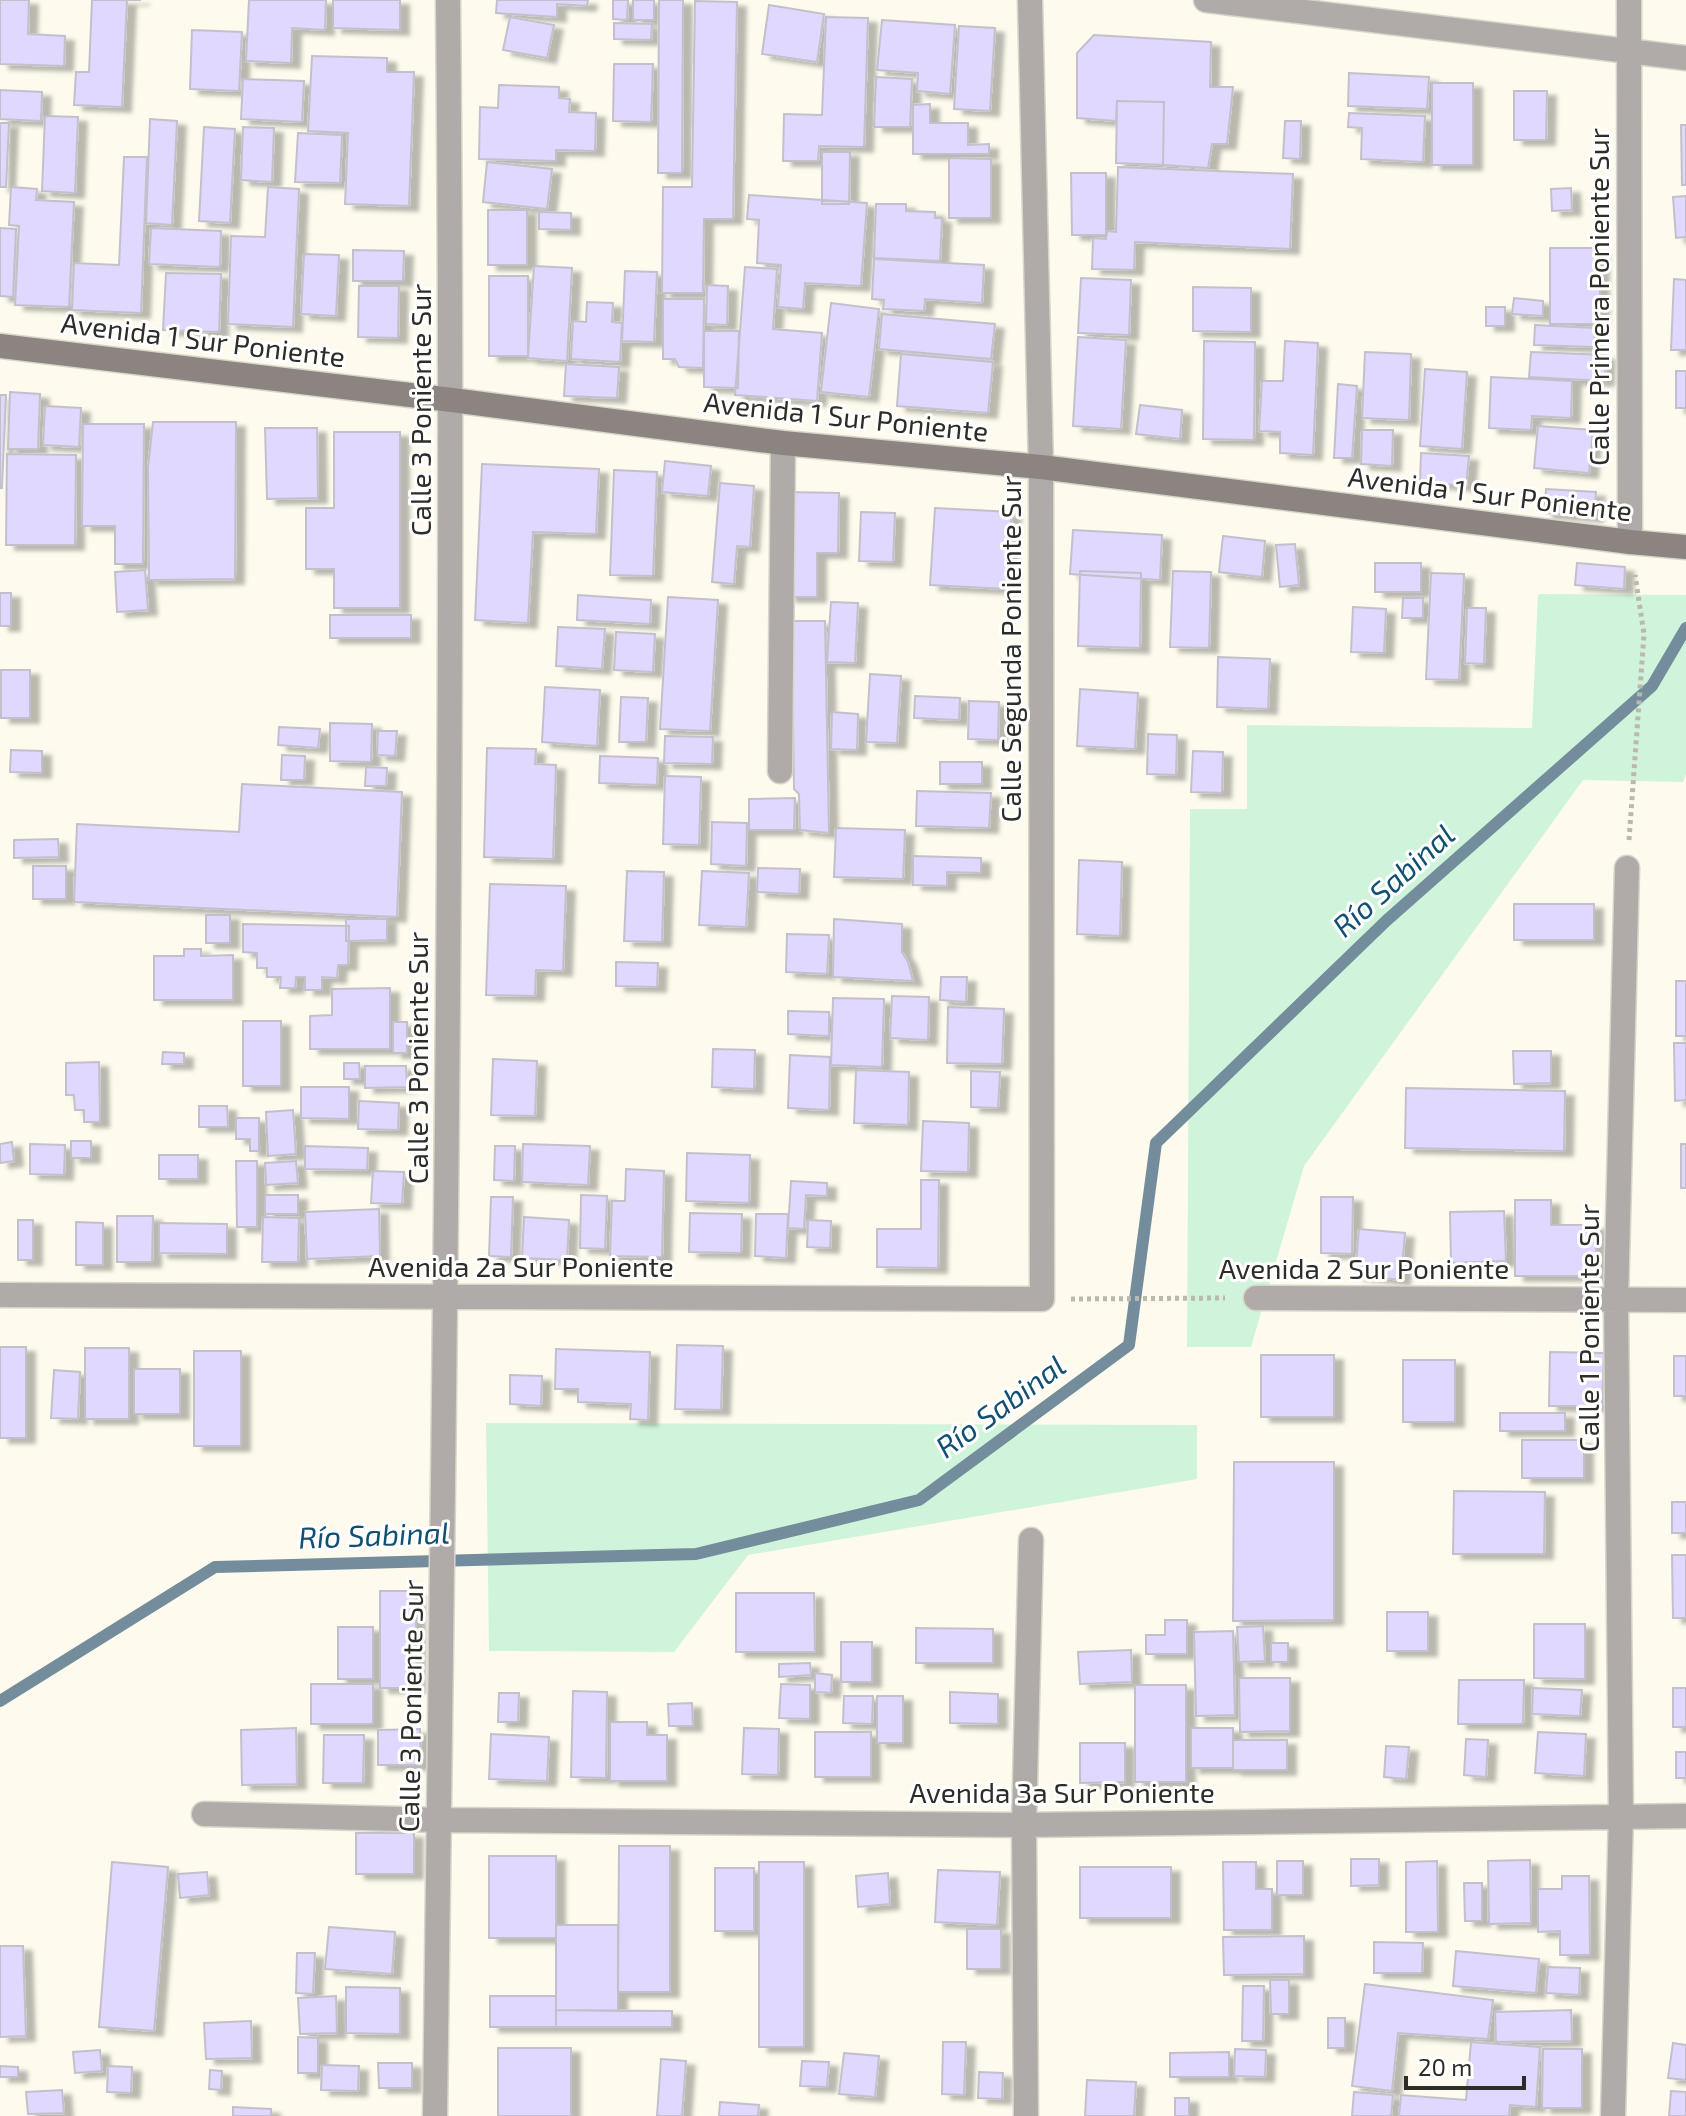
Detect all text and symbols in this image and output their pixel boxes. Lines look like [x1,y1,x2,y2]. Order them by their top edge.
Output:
street label: Calle Primera Poniente Sur [1581,128,1615,466]
street label: Calle 3 Poniente Sur [403,284,437,536]
street label: Avenida 1 Sur Poniente [59,305,347,373]
street label: Avenida 1 Sur Poniente [702,384,990,448]
street label: Avenida 1 Sur Poniente [1346,459,1634,527]
street label: Calle Segunda Poniente Sur [993,475,1027,823]
water label: Río Sabinal [1324,815,1461,944]
street label: Calle 3 Poniente Sur [400,932,434,1184]
street label: Calle 1 Poniente Sur [1571,1204,1605,1452]
street label: Avenida 2a Sur Poniente [368,1249,674,1283]
street label: Avenida 2 Sur Poniente [1219,1251,1509,1285]
water label: Río Sabinal [928,1346,1072,1464]
water label: Río Sabinal [298,1513,450,1555]
street label: Calle 3 Poniente Sur [391,1579,429,1833]
street label: Avenida 3a Sur Poniente [909,1775,1215,1809]
scale bar [1406,2040,1524,2090]
text: 20 m [1418,2052,1472,2081]

